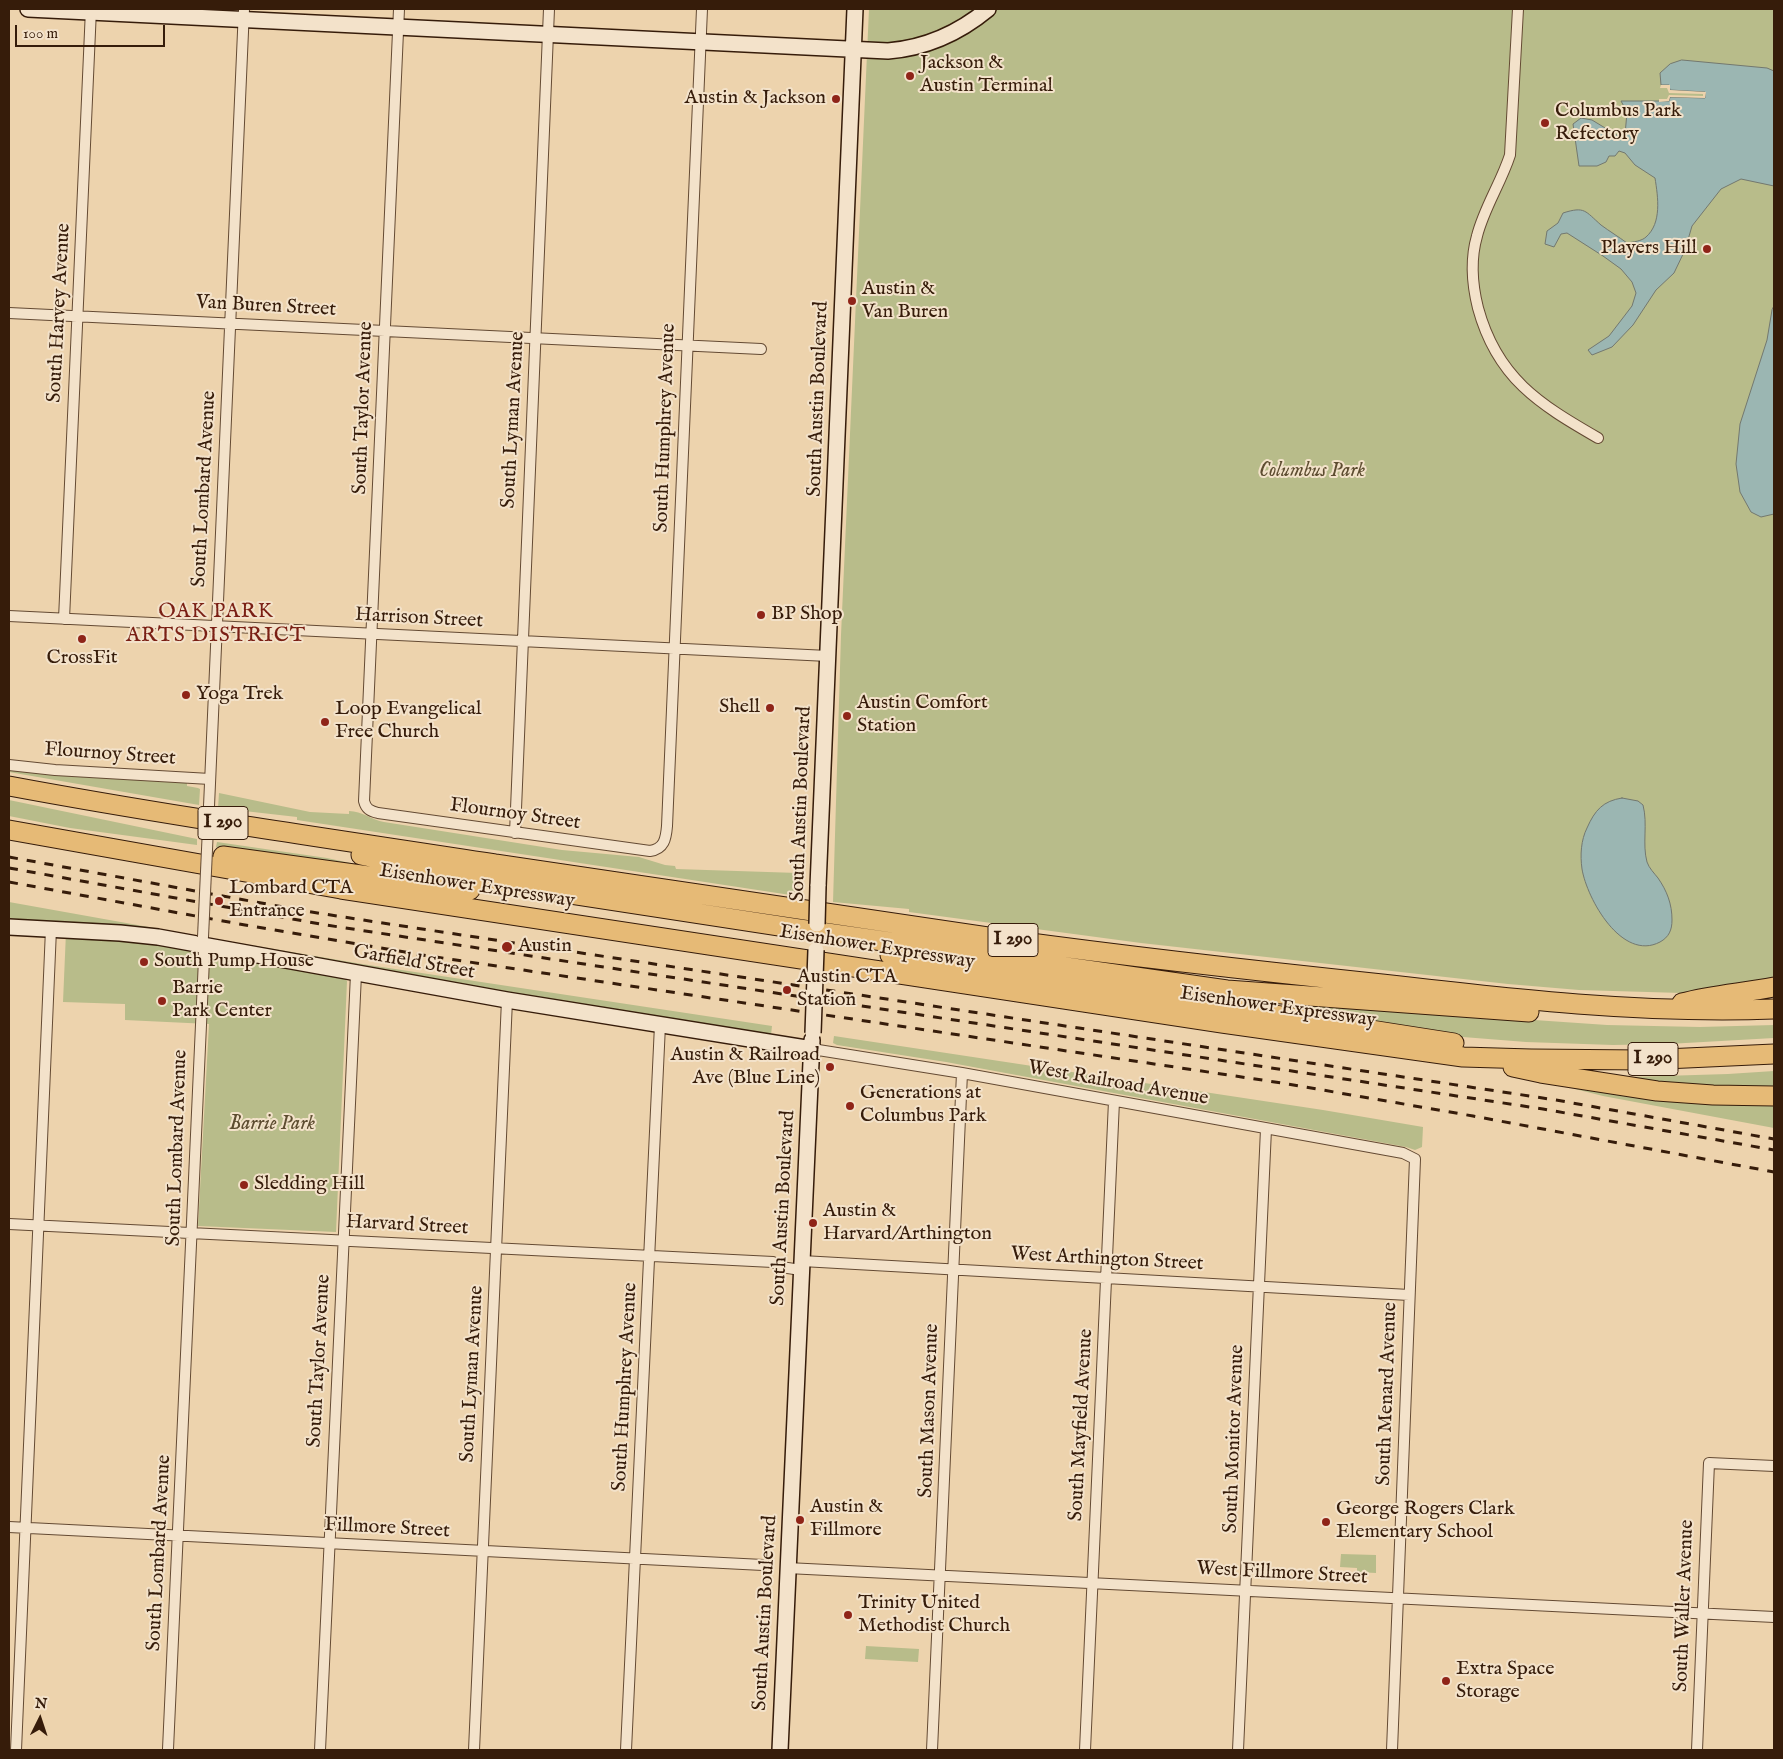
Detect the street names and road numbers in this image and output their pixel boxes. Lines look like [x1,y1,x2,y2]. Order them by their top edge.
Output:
street label: South Harvey Avenue [43,223,77,403]
street label: Van Buren Street [195,291,337,323]
street label: South Austin Boulevard [804,301,834,497]
street label: South Taylor Avenue [349,321,379,495]
street label: South Humphrey Avenue [650,323,682,533]
street label: South Lyman Avenue [497,331,531,509]
street label: South Lombard Avenue [188,390,222,588]
street label: Harrison Street [354,604,484,634]
street label: South Austin Boulevard [787,706,817,902]
street label: Flournoy Street [43,738,177,772]
street label: Flournoy Street [448,794,582,836]
road number: I 290 [198,806,248,840]
street label: Eisenhower Expressway [378,860,576,914]
street label: Eisenhower Expressway [778,921,976,975]
road number: I 290 [988,924,1038,956]
street label: Garfield Street [351,941,477,985]
street label: Eisenhower Expressway [1179,982,1377,1034]
road number: I 290 [1628,1042,1678,1076]
street label: South Lombard Avenue [163,1049,193,1247]
street label: West Railroad Avenue [1026,1056,1210,1112]
street label: South Austin Boulevard [767,1110,801,1306]
street label: Harvard Street [345,1211,469,1241]
street label: West Arthington Street [1010,1243,1204,1277]
street label: South Taylor Avenue [303,1274,337,1448]
street label: South Humphrey Avenue [609,1282,643,1492]
street label: South Lyman Avenue [456,1285,490,1463]
street label: South Menard Avenue [1373,1302,1403,1486]
street label: South Mason Avenue [915,1323,945,1499]
street label: South Mayfield Avenue [1065,1328,1099,1522]
street label: South Monitor Avenue [1220,1344,1250,1534]
street label: South Lombard Avenue [143,1454,177,1652]
street label: Fillmore Street [324,1514,450,1544]
street label: South Austin Boulevard [749,1515,783,1711]
street label: South Waller Avenue [1670,1519,1700,1693]
street label: West Fillmore Street [1196,1558,1368,1590]

